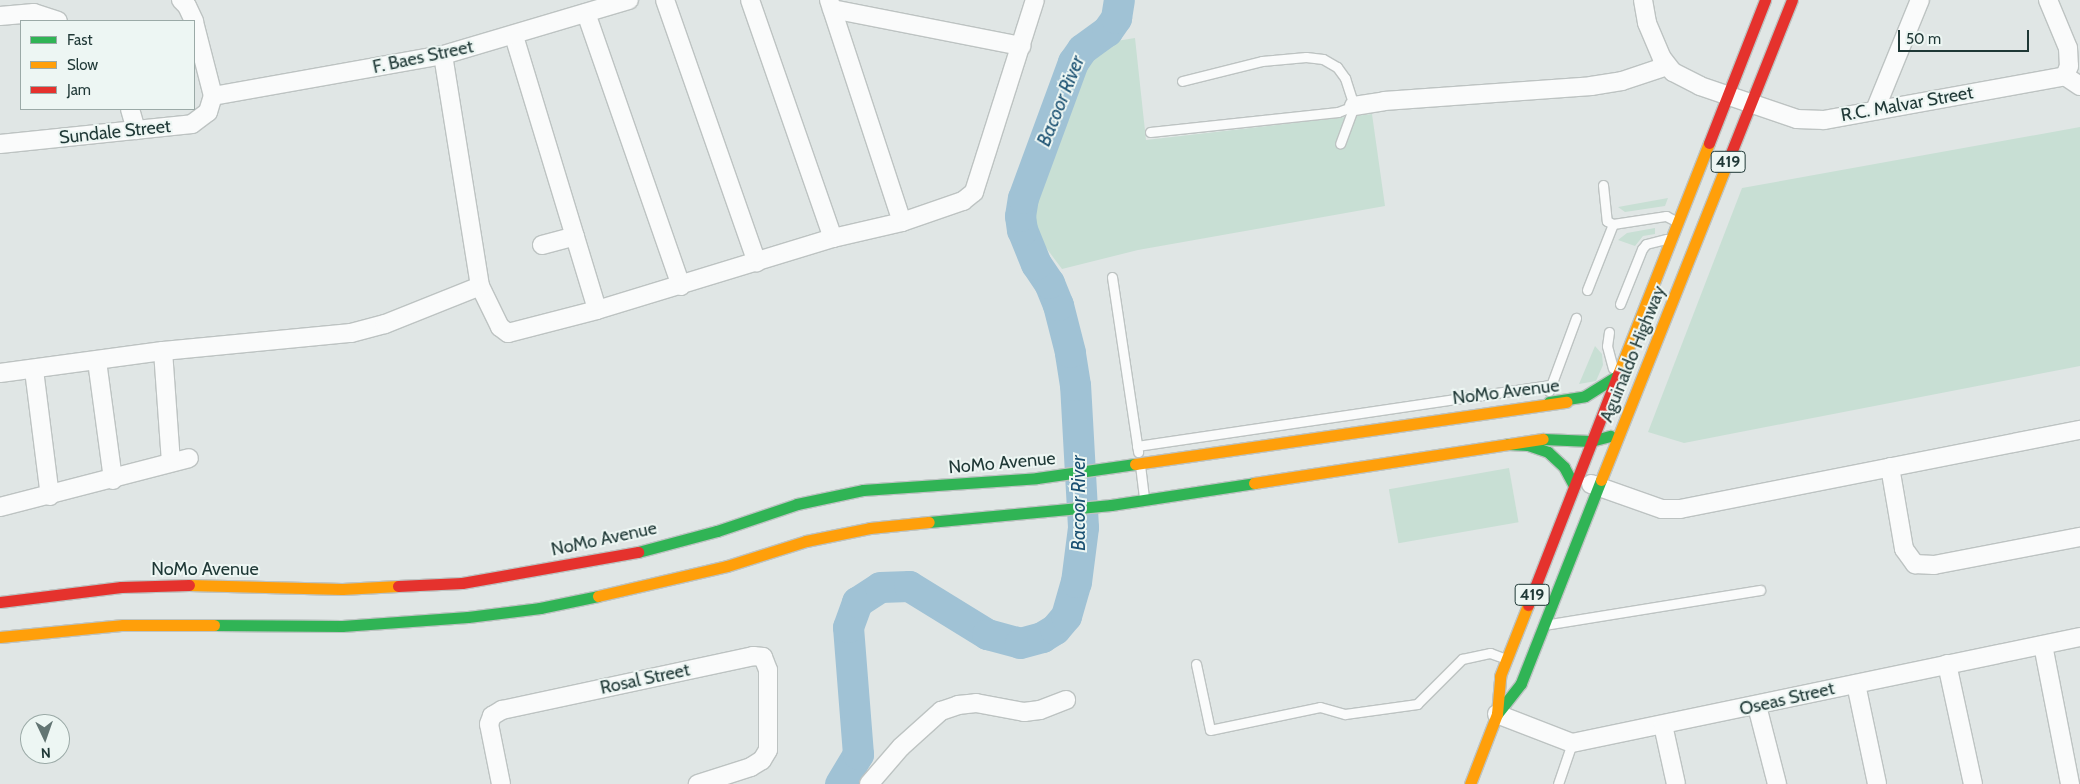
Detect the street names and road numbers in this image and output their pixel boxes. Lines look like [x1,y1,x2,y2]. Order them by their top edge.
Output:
street label: F. Baes Street [371,36,475,78]
street label: R.C. Malvar Street [1839,82,1975,126]
street label: Sundale Street [58,115,172,149]
road number: 419 [1710,148,1746,176]
street label: Aguinaldo Highway [1596,283,1670,425]
street label: NoMo Avenue [1451,375,1561,409]
street label: NoMo Avenue [948,448,1056,478]
street label: NoMo Avenue [549,517,659,561]
street label: NoMo Avenue [151,558,259,580]
road number: 419 [1514,582,1550,608]
street label: Rosal Street [598,659,692,699]
street label: Oseas Street [1737,678,1837,720]

